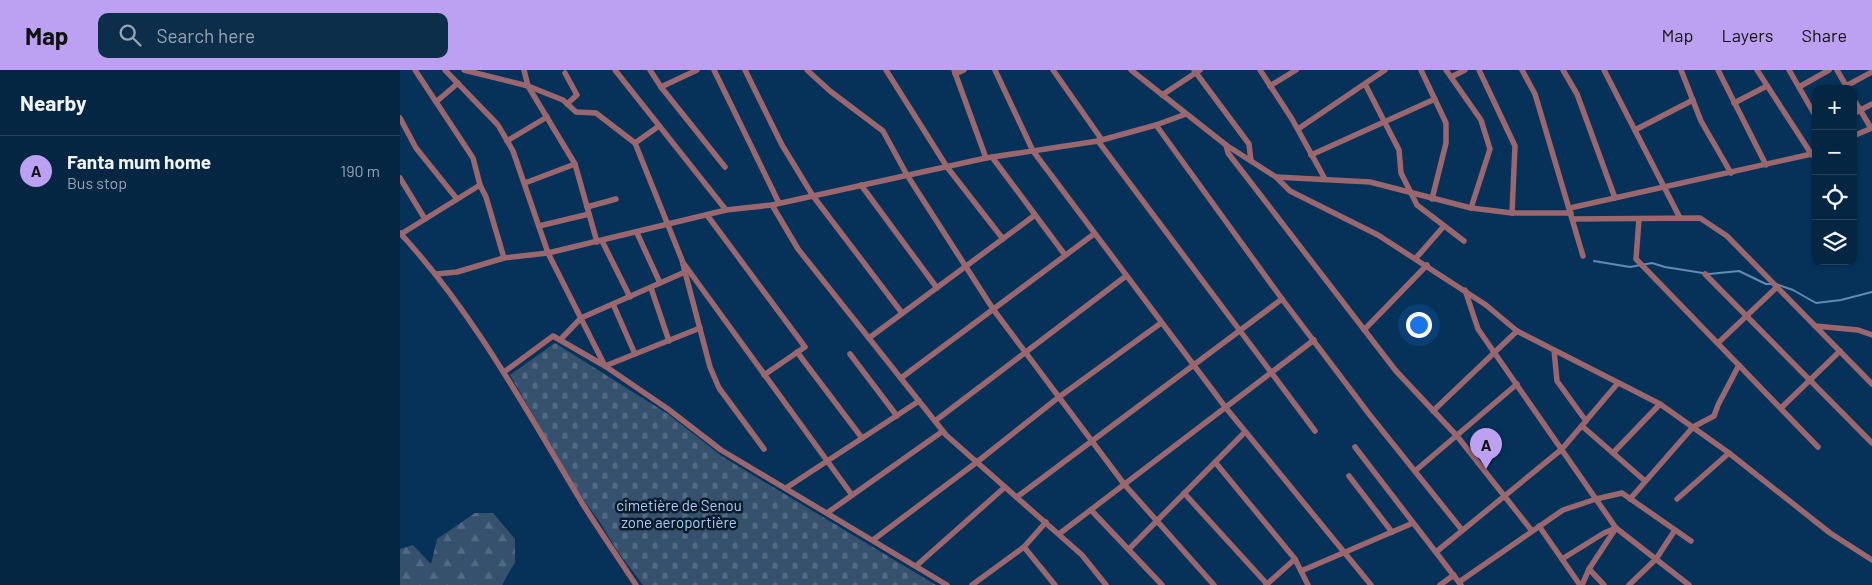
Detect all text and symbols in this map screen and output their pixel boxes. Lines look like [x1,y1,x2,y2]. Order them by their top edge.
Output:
search box [98,13,448,58]
text: Map [25,21,68,50]
icon: search [116,21,144,49]
text: Search here [156,24,255,47]
text: Map [1661,24,1693,46]
text: Layers [1721,24,1774,46]
text: Share [1802,24,1847,46]
map controls [1812,85,1857,265]
button: + [1812,85,1857,130]
text: Nearby [20,90,86,115]
button: − [1812,130,1857,175]
text: Fanta mum home [67,150,211,173]
text: A [31,161,41,180]
text: 190 m [341,161,380,180]
text: Bus stop [67,173,127,192]
button: locate [1812,175,1857,220]
button: layers [1812,220,1857,265]
your location [1406,312,1432,338]
pin: A [1470,428,1502,469]
park label: cimetière de Senou zone aeroportière [616,496,742,531]

